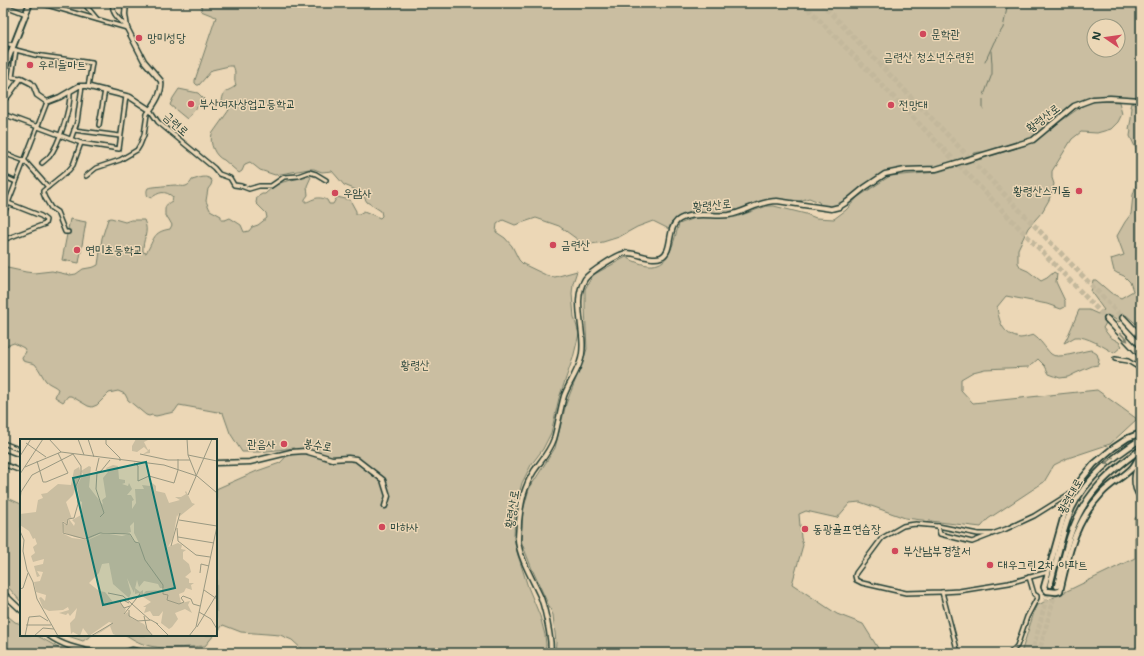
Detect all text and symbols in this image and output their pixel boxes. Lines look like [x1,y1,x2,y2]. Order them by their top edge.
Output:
north arrow [1086,18,1126,58]
place label: 문학관 [931,26,960,42]
marker: 문학관 [918,29,928,39]
place label: 망미성당 [147,30,186,46]
text: N [1088,30,1105,42]
marker: 망미성당 [134,33,144,43]
park label: 금련산 청소년수련원 [884,49,975,65]
place label: 우리들마트 [38,57,86,73]
marker: 우리들마트 [25,60,35,70]
place label: 부산여자상업고등학교 [199,96,296,112]
place label: 전망대 [899,97,928,113]
marker: 부산여자상업고등학교 [186,99,196,109]
marker: 전망대 [886,100,896,110]
street label: 황령산로 [1023,100,1063,136]
street label: 금련로 [160,108,192,140]
place label: 황령산스키돔 [1013,183,1071,199]
place label: 우암사 [343,185,372,201]
marker: 황령산스키돔 [1074,186,1084,196]
marker: 우암사 [330,188,340,198]
street label: 황령산로 [692,195,732,215]
place label: 금련산 [561,237,590,253]
marker: 금련산 [548,240,558,250]
place label: 연미초등학교 [85,242,143,258]
marker: 연미초등학교 [72,245,82,255]
one-way arrow [1119,332,1129,342]
park label: 황령산 [401,357,430,373]
street label: 봉수로 [302,435,334,455]
place label: 관음사 [247,436,276,452]
inset map [20,439,217,636]
marker: 관음사 [279,439,289,449]
one-way arrow [1104,457,1114,466]
street label: 황령대로 [1054,475,1086,517]
street label: 황령산로 [501,489,523,529]
place label: 마하사 [390,519,419,535]
place label: 동광골프연습장 [813,521,881,537]
marker: 마하사 [377,522,387,532]
marker: 동광골프연습장 [800,524,810,534]
place label: 부산남부경찰서 [903,543,971,559]
marker: 부산남부경찰서 [890,546,900,556]
place label: 대우그린2차 아파트 [998,557,1088,573]
marker: 대우그린2차 아파트 [985,560,995,570]

